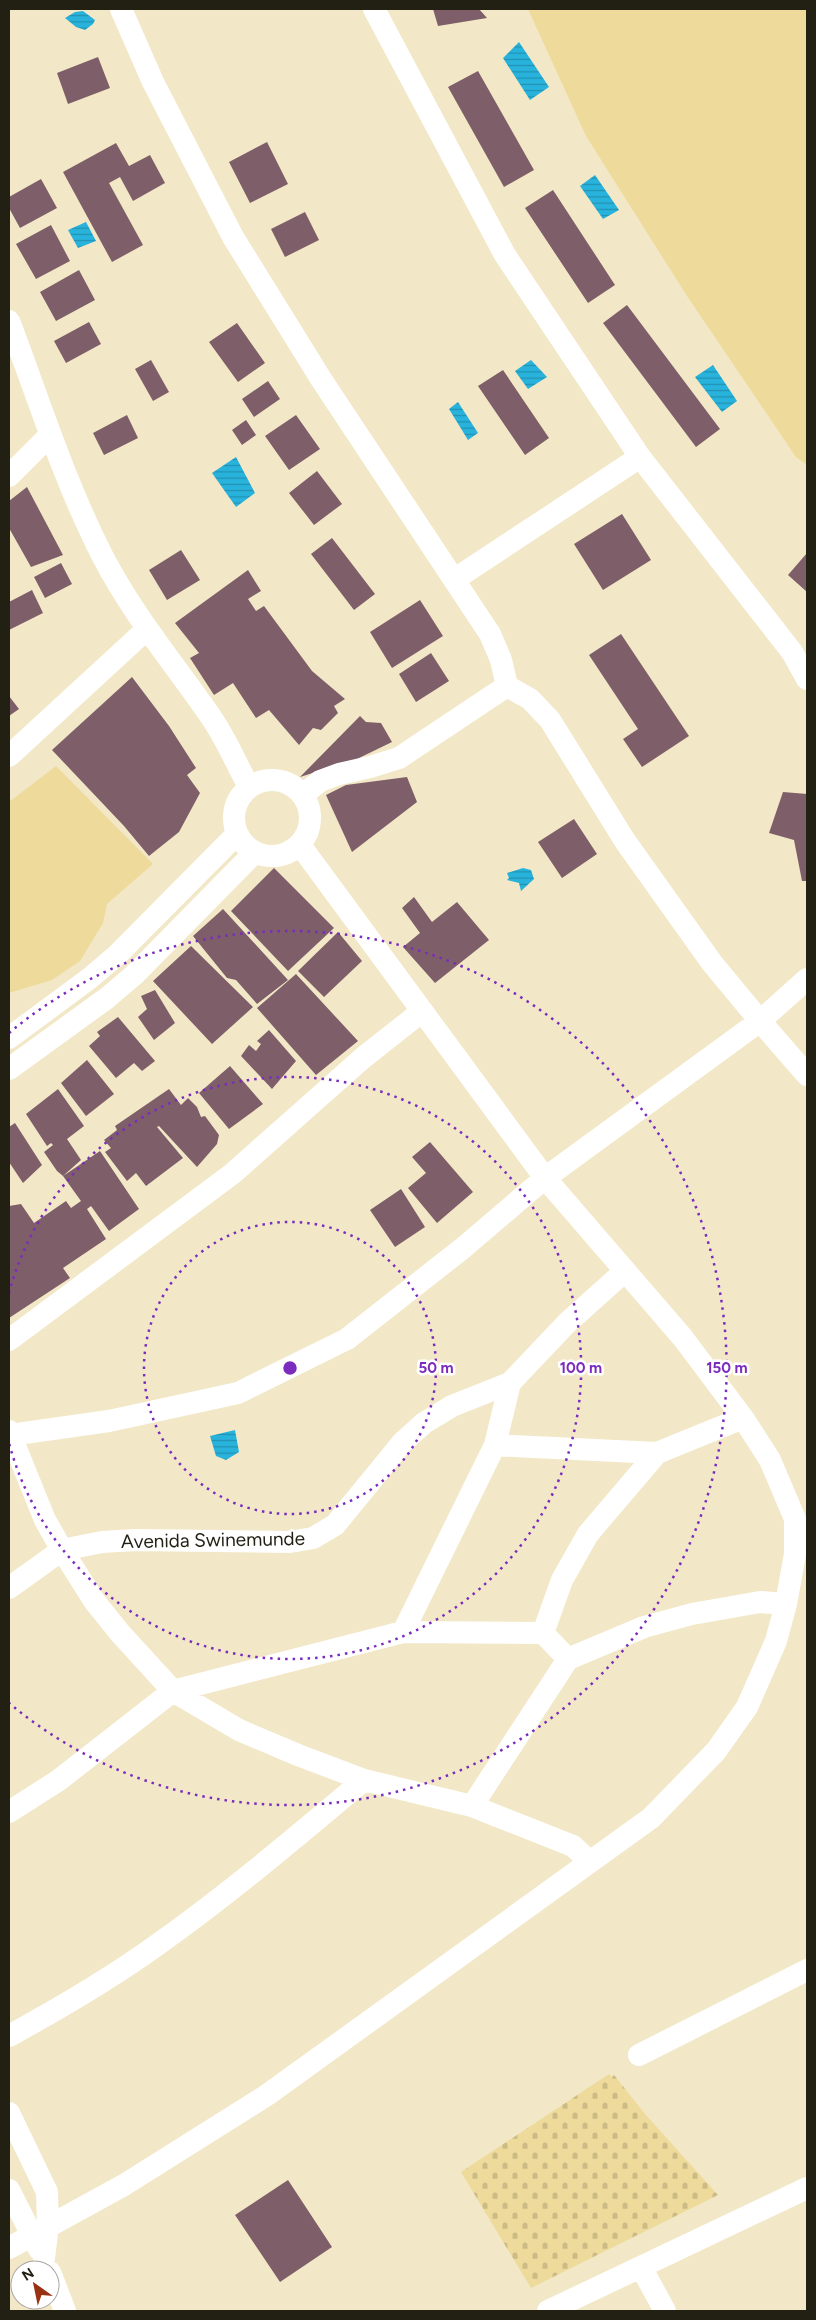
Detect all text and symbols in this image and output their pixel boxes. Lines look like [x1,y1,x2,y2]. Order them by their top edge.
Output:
centre of rings [281,1359,299,1377]
text: 50 m [418,1359,454,1377]
text: 100 m [560,1359,602,1377]
text: 150 m [706,1359,748,1377]
street label: Avenida Swinemunde [121,1527,305,1553]
north arrow [10,2260,60,2310]
text: N [19,2264,37,2285]

